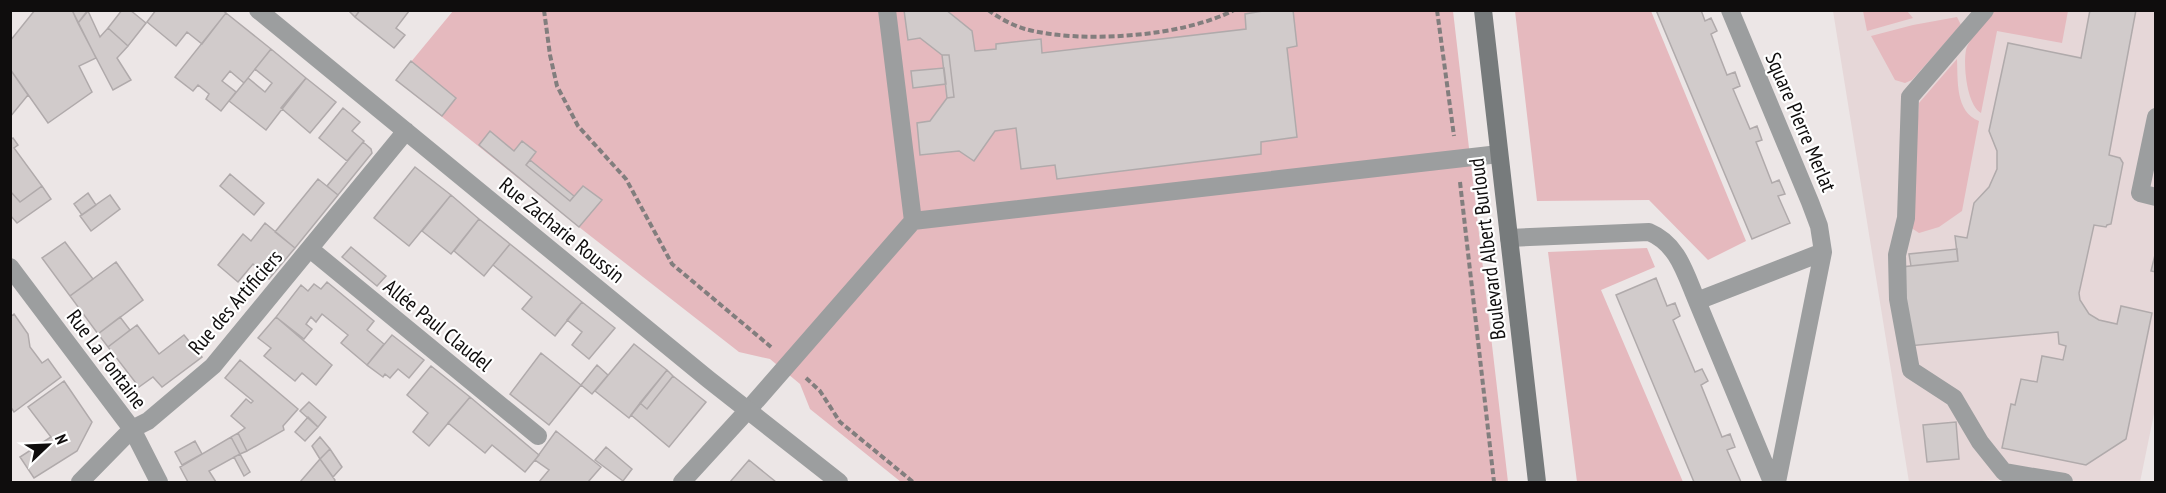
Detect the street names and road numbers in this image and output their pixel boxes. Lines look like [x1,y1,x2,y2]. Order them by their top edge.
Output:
street label: Square Pierre Merlat [1760,48,1843,196]
street label: Boulevard Albert Burloud [1462,157,1512,341]
street label: Rue Zacharie Roussin [494,171,630,289]
street label: Rue des Artificiers [182,244,288,360]
street label: Allée Paul Claudel [378,273,498,377]
street label: Rue La Fontaine [61,304,153,414]

